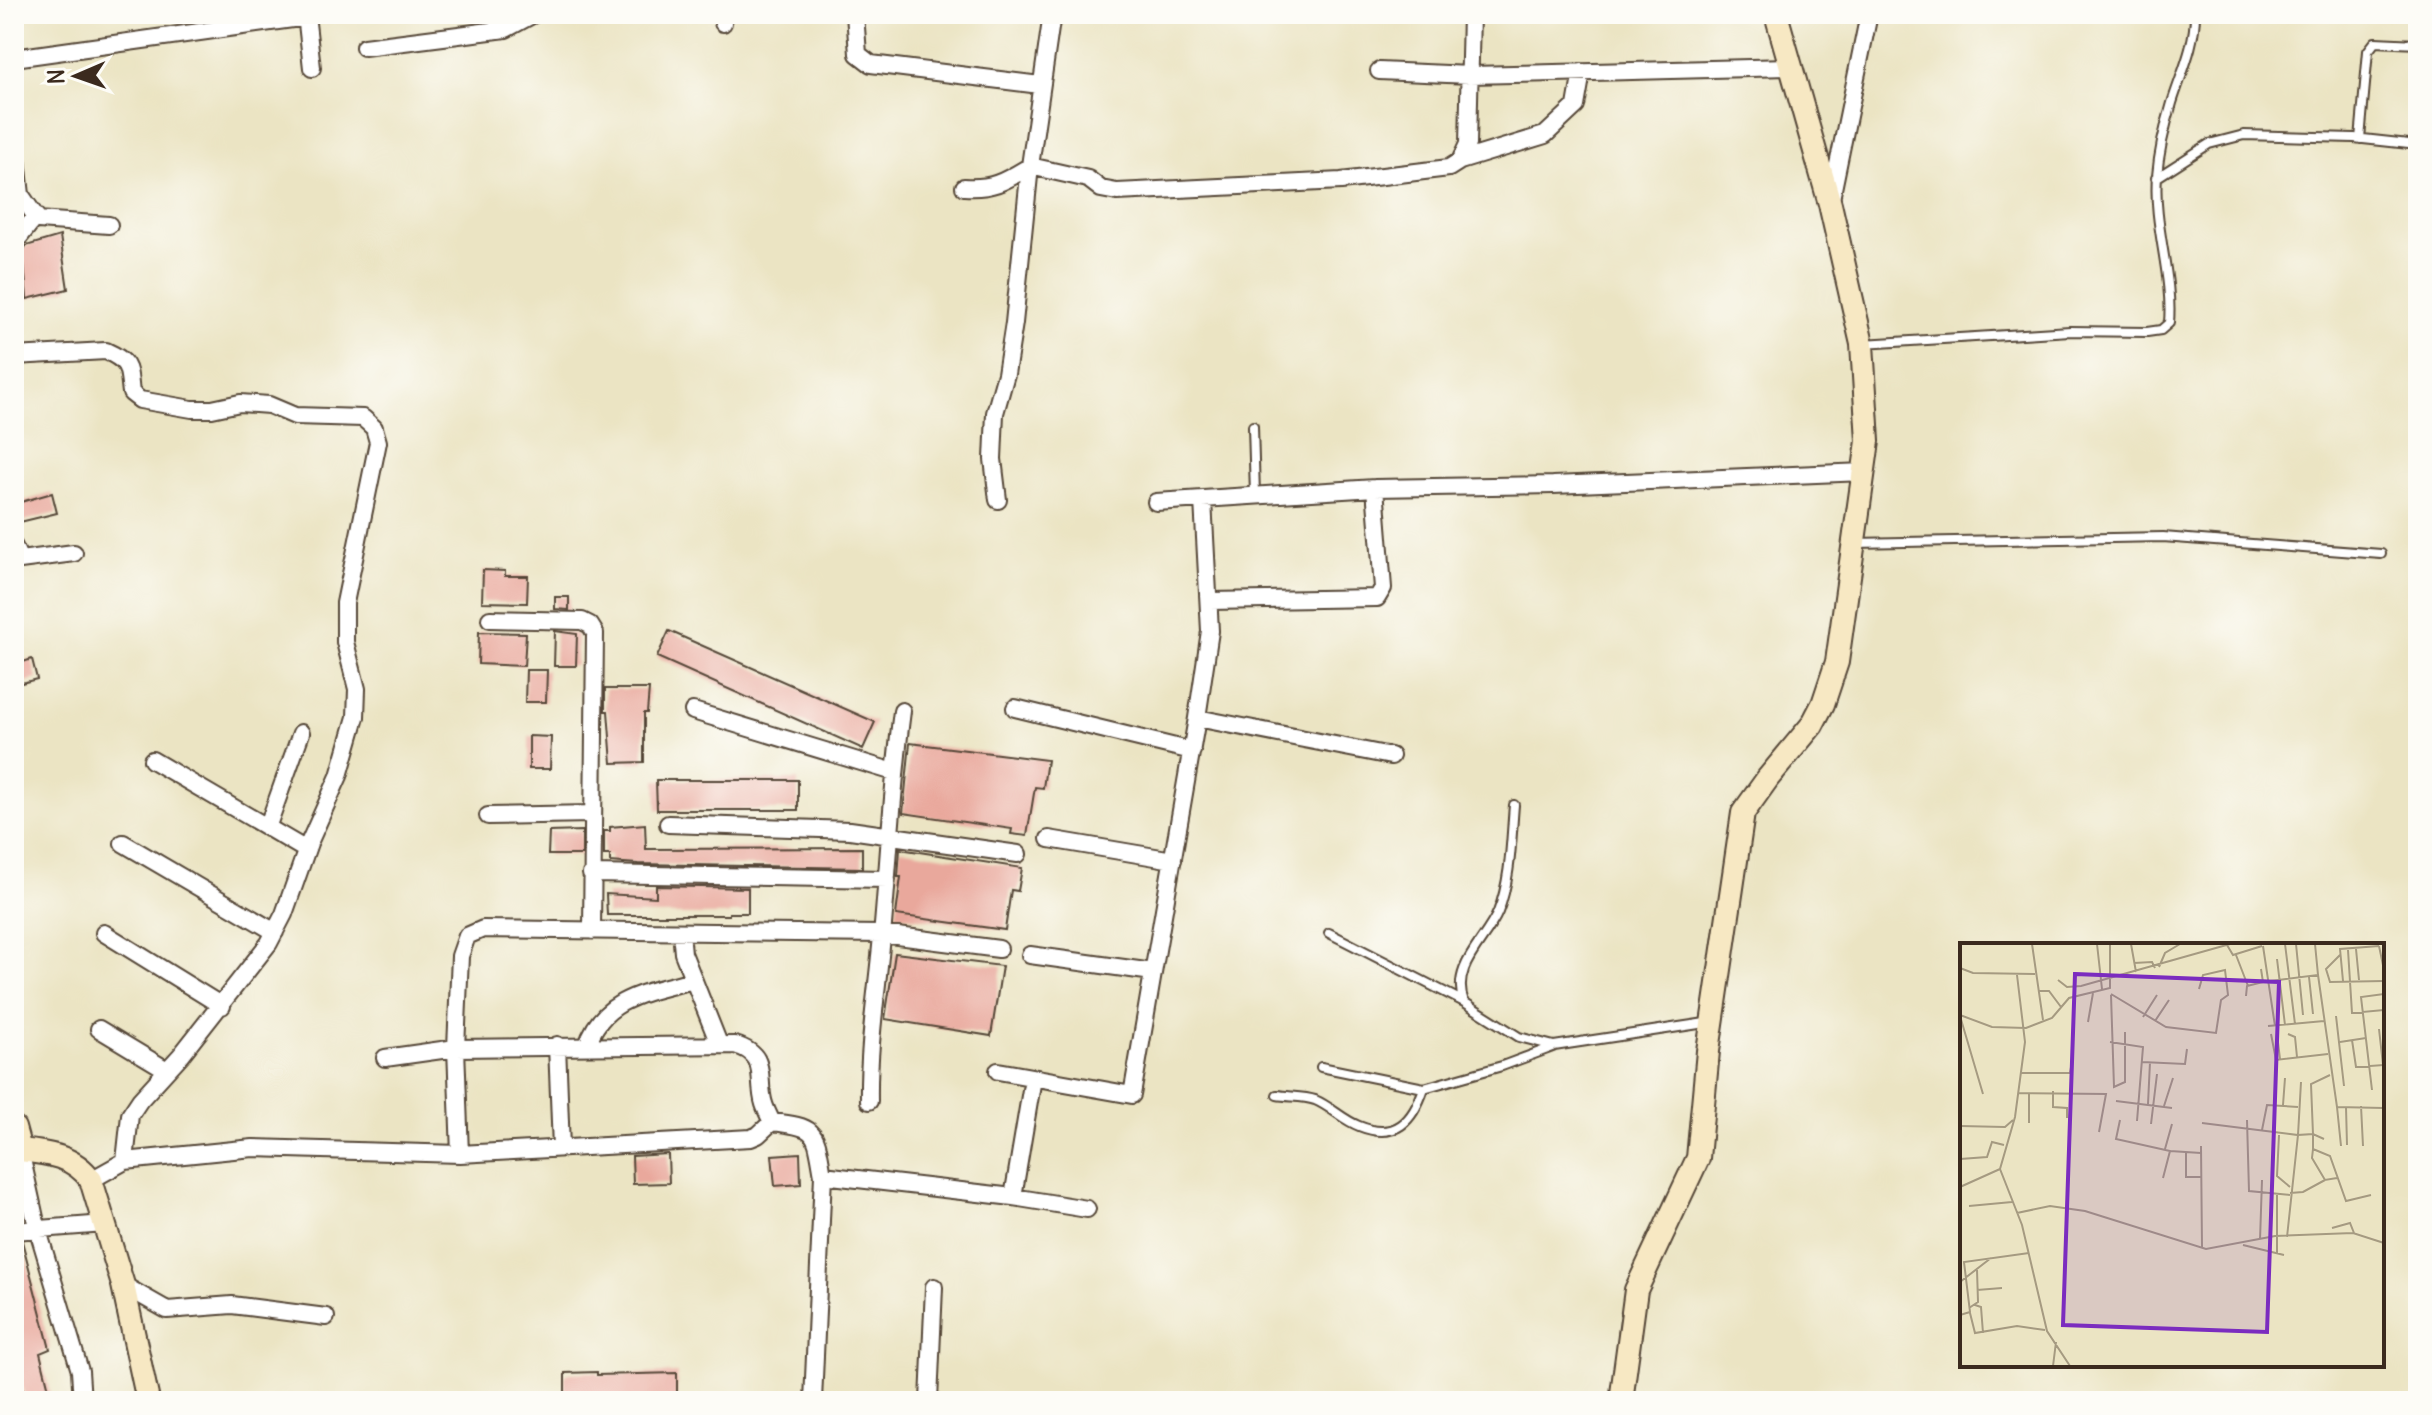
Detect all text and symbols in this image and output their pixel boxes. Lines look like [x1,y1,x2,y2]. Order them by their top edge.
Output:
north arrow [36,36,116,116]
text: N [42,69,70,85]
inset map [1960,943,2384,1367]

